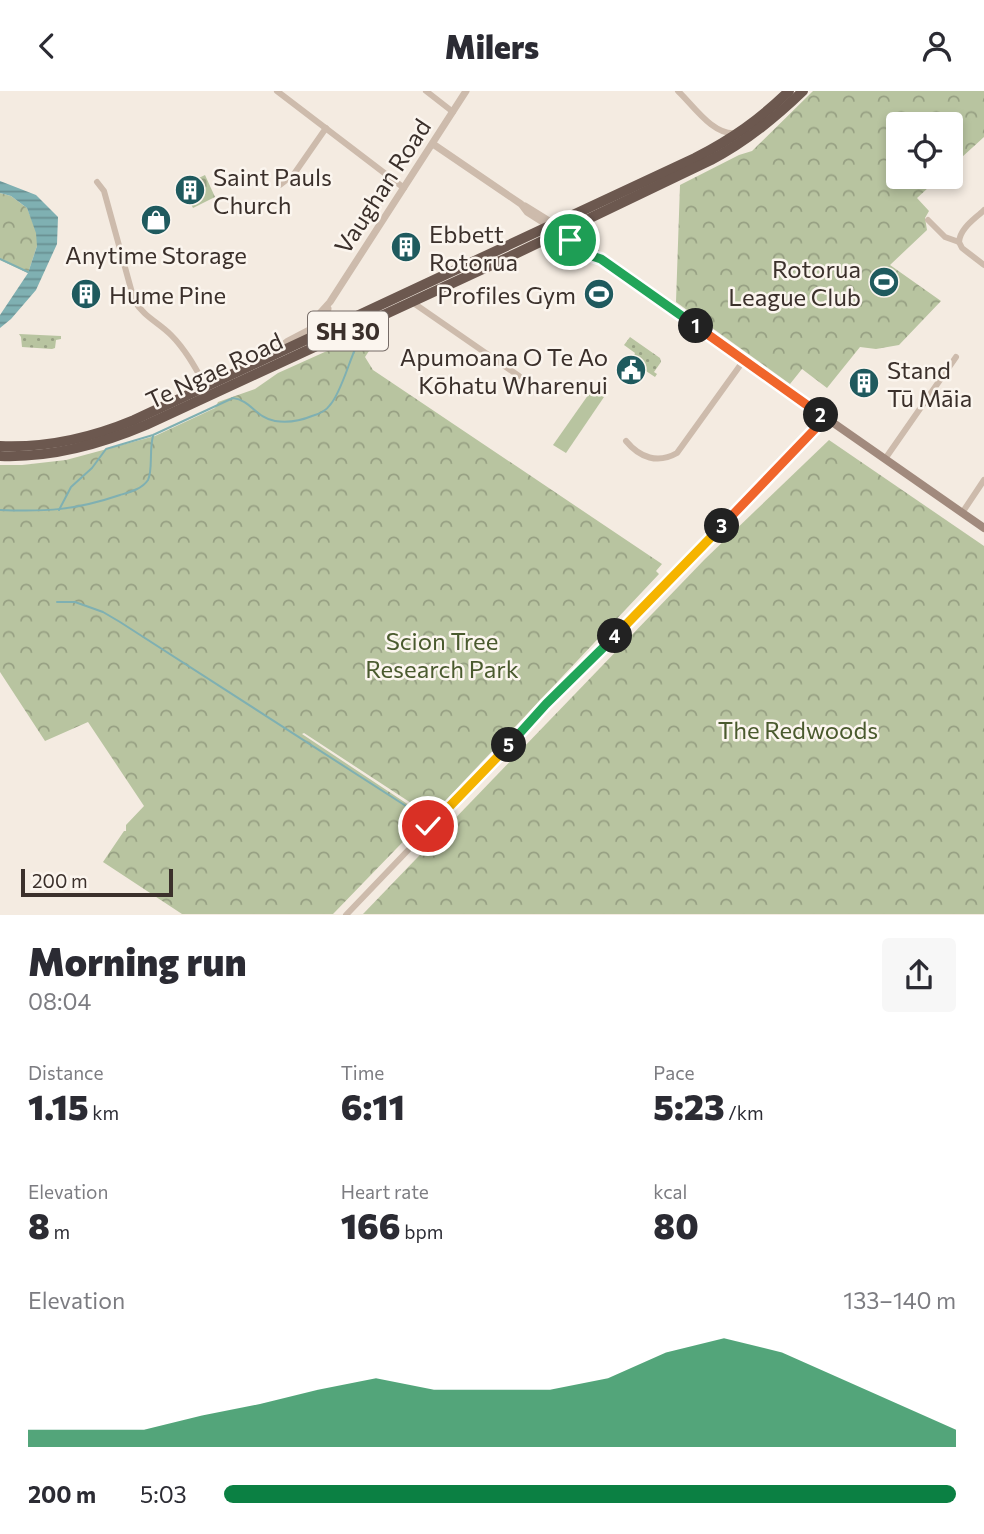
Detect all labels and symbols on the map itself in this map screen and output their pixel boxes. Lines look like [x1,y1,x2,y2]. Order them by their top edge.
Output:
street label: Vaughan Road [328,113,436,259]
place label: Saint Pauls Church [213,162,332,219]
building icon: Saint Pauls Church [173,173,207,207]
shop icon: Anytime Storage [139,203,173,237]
pin [540,210,600,270]
place label: Ebbett Rotorua [429,219,518,276]
building icon: Ebbett Rotorua [389,230,423,264]
place label: Anytime Storage [65,240,247,269]
place label: Rotorua League Club [728,254,861,311]
sports icon: Rotorua League Club [867,265,901,299]
building icon: Hume Pine [69,277,103,311]
sports icon: Profiles Gym [582,277,616,311]
place label: Hume Pine [109,280,226,309]
place label: Profiles Gym [437,280,576,309]
pin: 1 [678,309,714,343]
road number: SH 30 [308,311,388,351]
street label: Te Ngae Road [141,326,287,414]
place label: Apumoana O Te Ao Kōhatu Wharenui [400,342,608,399]
public building icon: Apumoana O Te Ao Kōhatu Wharenui [614,353,648,387]
place label: Stand Tū Māia [887,355,972,412]
building icon: Stand Tū Māia [847,366,881,400]
pin: 2 [804,397,838,433]
pin: 3 [704,509,740,543]
pin: 4 [598,619,632,653]
park label: Scion Tree Research Park [365,626,519,683]
park label: The Redwoods [718,715,878,744]
pin: 5 [491,727,526,763]
pin [398,796,458,856]
scale bar [21,865,173,897]

